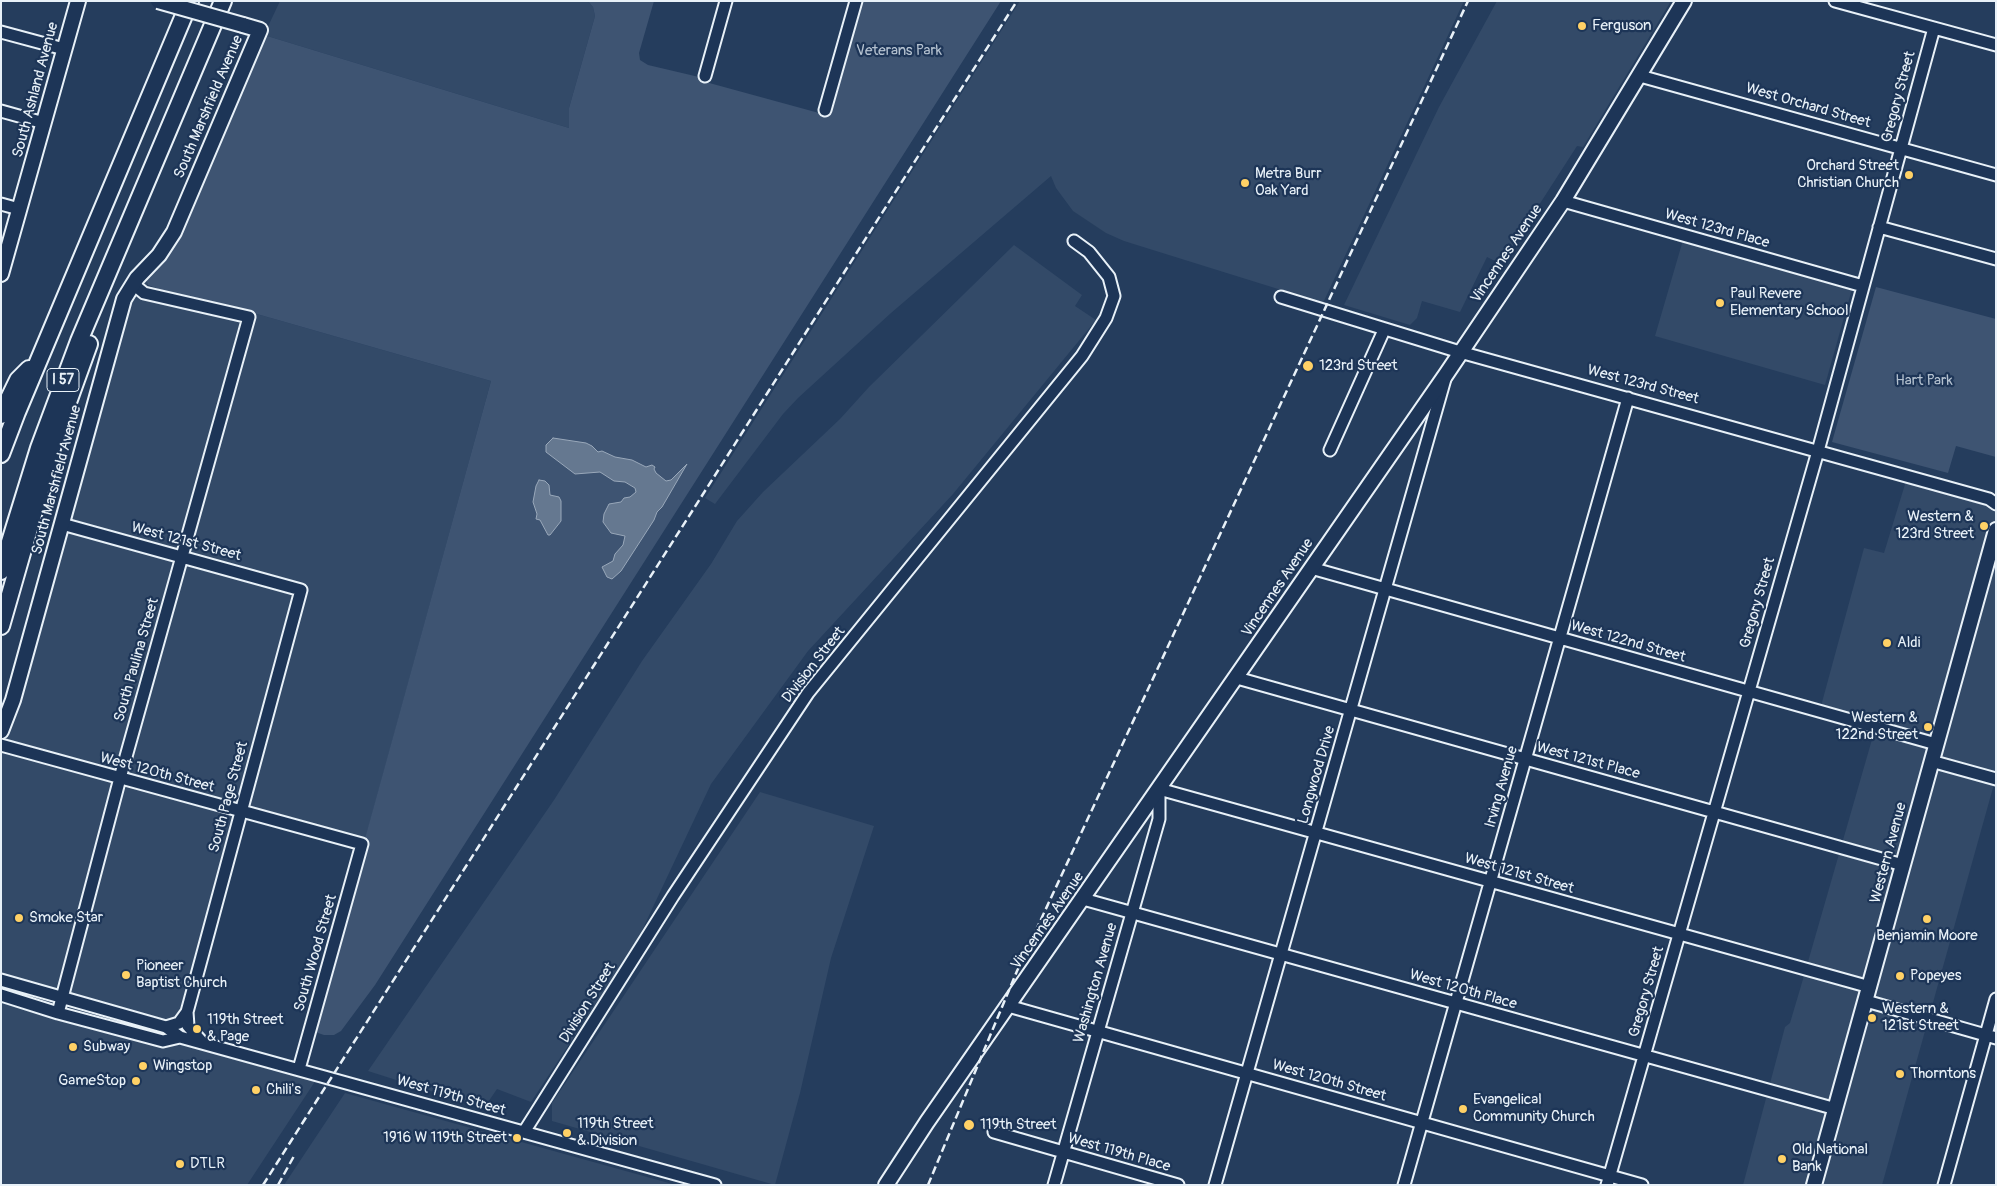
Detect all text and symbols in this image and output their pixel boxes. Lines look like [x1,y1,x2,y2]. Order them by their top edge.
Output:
place label: Ferguson [1592,17,1652,35]
street label: South Ashland Avenue [9,20,63,160]
marker: Ferguson [1576,20,1588,32]
street label: South Marshfield Avenue [171,33,247,181]
park label: Veterans Park [856,42,942,60]
street label: Gregory Street [1878,49,1920,145]
street label: West Orchard Street [1743,80,1873,132]
place label: Orchard Street Christian Church [1797,157,1899,192]
place label: Metra Burr Oak Yard [1255,165,1322,200]
marker: Orchard Street Christian Church [1903,169,1915,181]
marker: Metra Burr Oak Yard [1239,177,1251,189]
street label: Vincennes Avenue [1467,201,1547,307]
street label: West 123rd Place [1663,205,1771,253]
place label: Paul Revere Elementary School [1730,285,1848,320]
marker: Paul Revere Elementary School [1714,297,1726,309]
place label: 123rd Street [1319,357,1398,375]
marker: 123rd Street [1301,359,1315,373]
street label: West 123rd Street [1585,361,1701,409]
road number: I 57 [47,368,79,392]
park label: Hart Park [1895,372,1953,390]
street label: South Marshfield Avenue [28,403,86,557]
place label: Western & 123rd Street [1895,508,1974,543]
street label: West 121st Street [129,519,243,565]
marker: Western & 123rd Street [1978,520,1990,532]
street label: Vincennes Avenue [1238,535,1318,641]
street label: Gregory Street [1736,555,1780,651]
street label: South Paulina Street [111,596,163,724]
street label: West 122nd Street [1569,617,1687,667]
street label: Division Street [779,623,849,707]
place label: Aldi [1897,634,1920,652]
marker: Aldi [1881,637,1893,649]
place label: Western & 122nd Street [1836,709,1918,744]
marker: Western & 122nd Street [1922,721,1934,733]
street label: Longwood Drive [1294,724,1340,826]
street label: West 121st Place [1534,739,1642,783]
street label: South Page Street [206,740,252,854]
street label: Irving Avenue [1482,744,1522,830]
street label: West 120th Street [98,749,216,797]
street label: Western Avenue [1867,801,1911,905]
street label: West 121st Street [1462,850,1576,898]
street label: Vincennes Avenue [1008,869,1088,973]
street label: South Wood Street [291,892,341,1014]
place label: Smoke Star [29,909,103,927]
marker: Smoke Star [13,912,25,924]
marker: Benjamin Moore [1921,913,1933,925]
street label: Washington Avenue [1070,921,1122,1045]
place label: Benjamin Moore [1876,927,1978,945]
street label: Gregory Street [1625,944,1669,1040]
place label: Pioneer Baptist Church [136,957,227,992]
street label: Division Street [556,959,620,1047]
street label: West 120th Place [1407,966,1519,1014]
place label: Popeyes [1910,967,1961,985]
marker: Pioneer Baptist Church [120,969,132,981]
marker: Popeyes [1894,970,1906,982]
place label: Western & 121st Street [1882,1000,1959,1035]
place label: 119th Street & Page [207,1011,283,1046]
marker: Western & 121st Street [1866,1012,1878,1024]
marker: 119th Street & Page [191,1023,203,1035]
place label: Subway [83,1038,130,1056]
marker: Subway [67,1041,79,1053]
street label: West 120th Street [1270,1056,1388,1106]
place label: Wingstop [153,1057,212,1075]
marker: Wingstop [137,1060,149,1072]
place label: Thorntons [1910,1065,1976,1083]
marker: Thorntons [1894,1068,1906,1080]
place label: GameStop [58,1072,126,1090]
street label: West 119th Street [394,1072,508,1120]
marker: GameStop [130,1075,142,1087]
place label: Chili's [266,1081,301,1099]
marker: Chili's [250,1084,262,1096]
place label: Evangelical Community Church [1473,1091,1595,1126]
marker: Evangelical Community Church [1457,1103,1469,1115]
place label: 119th Street & Division [577,1115,653,1150]
place label: 119th Street [980,1116,1056,1134]
marker: 119th Street [962,1118,976,1132]
marker: 119th Street & Division [561,1127,573,1139]
place label: 1916 W 119th Street [383,1129,507,1147]
street label: West 119th Place [1066,1130,1172,1176]
marker: 1916 W 119th Street [511,1132,523,1144]
place label: Old National Bank [1792,1141,1868,1176]
marker: Old National Bank [1776,1153,1788,1165]
place label: DTLR [190,1155,225,1173]
marker: DTLR [174,1158,186,1170]

